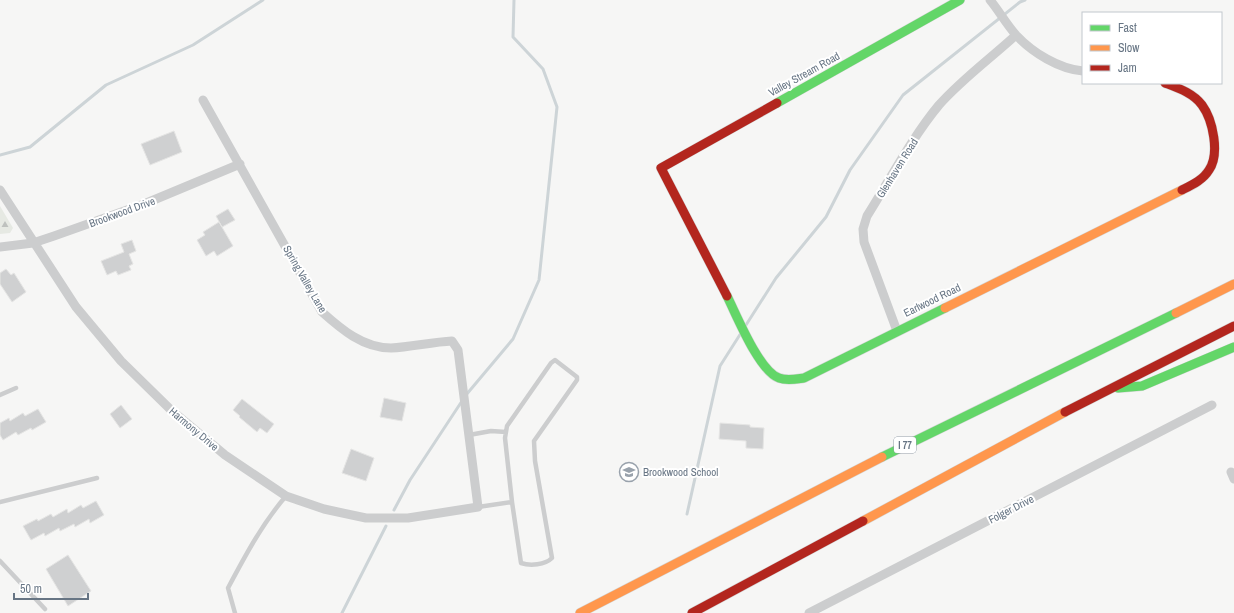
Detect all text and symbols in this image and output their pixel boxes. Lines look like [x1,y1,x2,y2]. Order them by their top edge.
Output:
legend [1082,12,1222,84]
text: Fast [1118,20,1137,36]
text: Slow [1118,40,1140,56]
street label: Valley Stream Road [766,49,842,99]
text: Jam [1118,60,1137,76]
street label: Glenhaven Road [873,136,921,200]
street label: Brookwood Drive [87,194,157,230]
street label: Spring Valley Lane [280,243,330,315]
street label: Earlwood Road [901,280,963,320]
street label: Harmony Drive [166,404,222,454]
road number: I 77 [894,437,916,453]
school or university icon: Brookwood School [618,461,640,483]
place label: Brookwood School [643,465,718,479]
street label: Folger Drive [986,492,1036,526]
scale bar [14,575,88,601]
text: 50 m [20,581,42,597]

